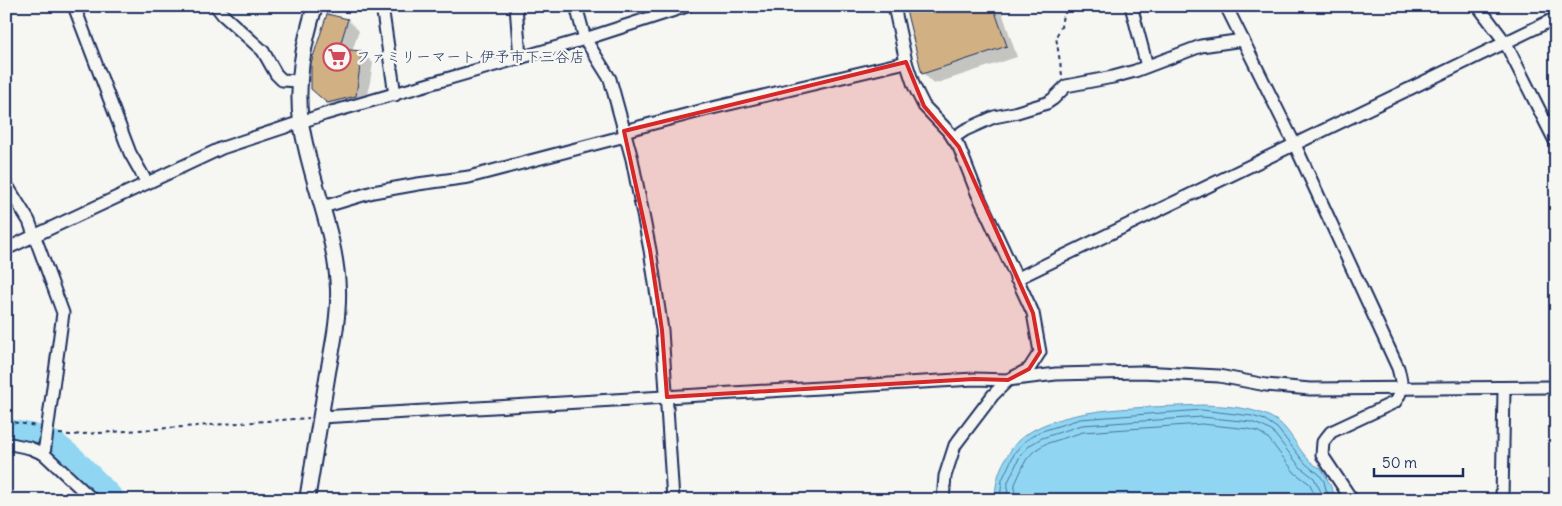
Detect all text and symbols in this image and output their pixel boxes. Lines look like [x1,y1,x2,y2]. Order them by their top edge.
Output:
supermarket icon: ファミリーマート 伊予市下三谷店 [322,42,352,72]
place label: ファミリーマート 伊予市下三谷店 [356,47,585,66]
scale bar [1374,446,1463,478]
text: 50 m [1382,453,1417,472]

